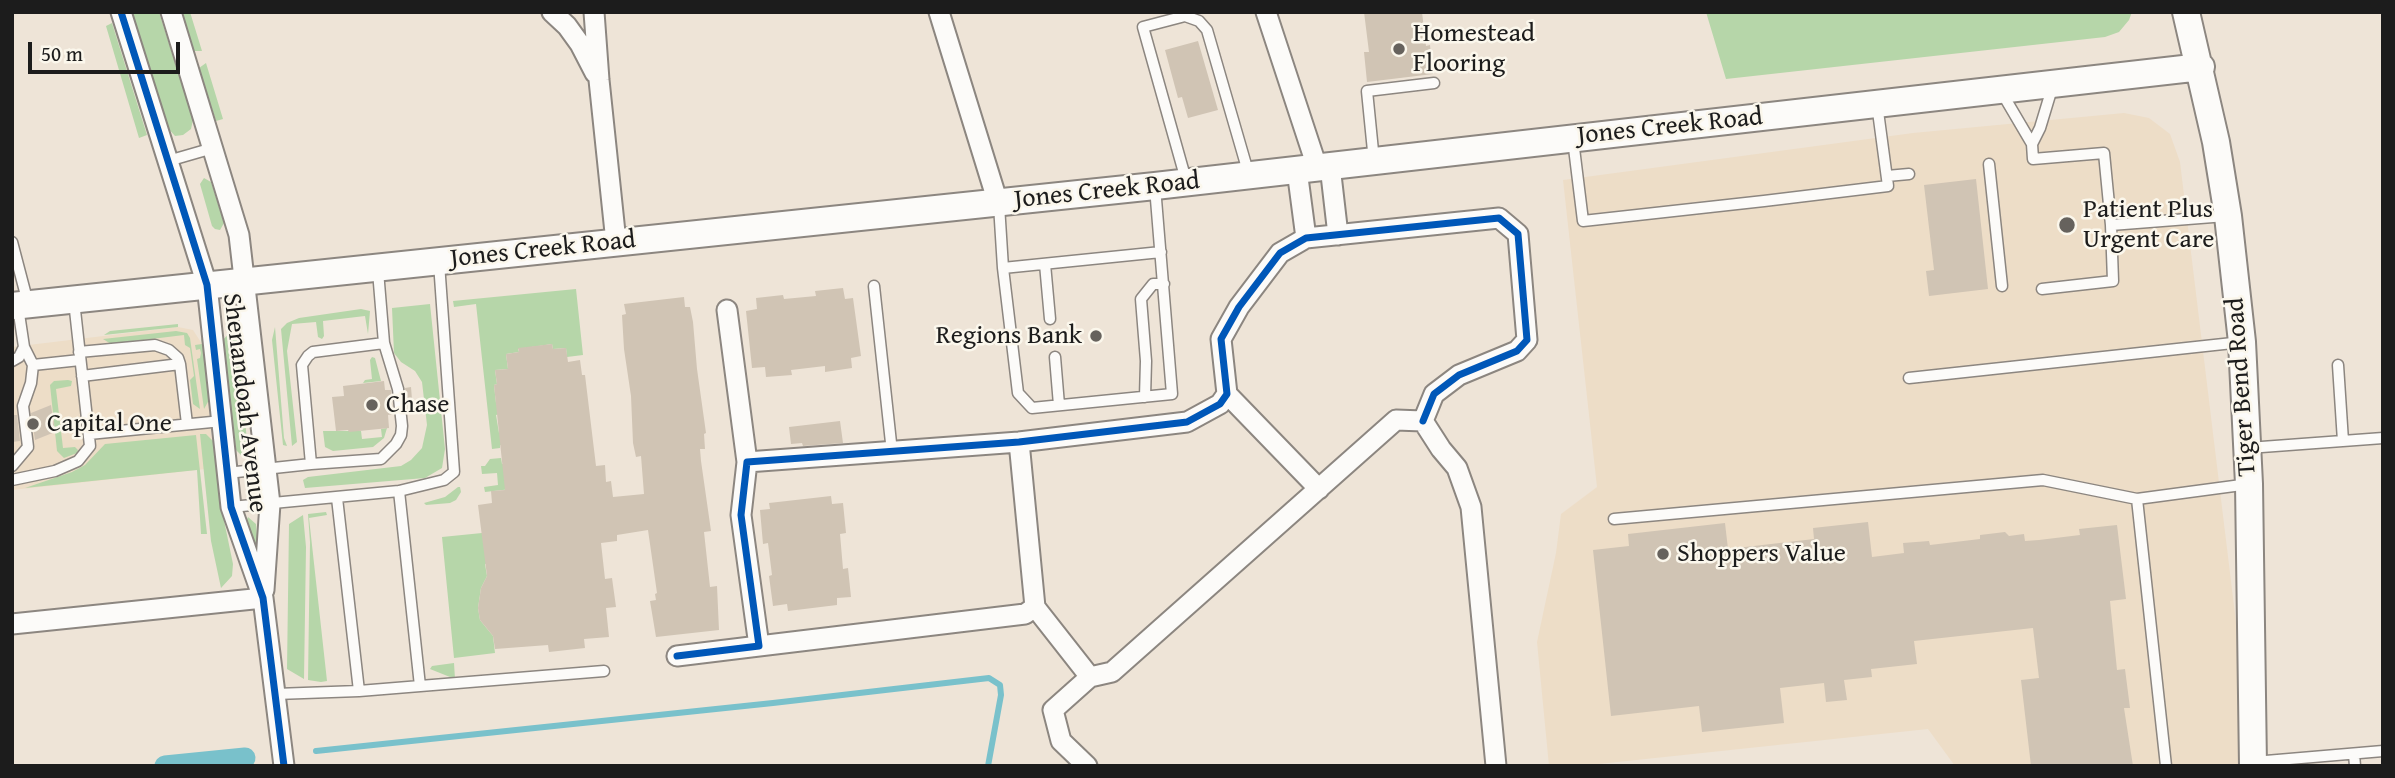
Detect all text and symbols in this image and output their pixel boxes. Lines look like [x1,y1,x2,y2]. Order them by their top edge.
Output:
place label: Homestead Flooring [1413,18,1535,80]
scale bar [32,28,184,72]
text: 50 m [41,38,83,69]
marker: Homestead Flooring [1391,41,1407,57]
street label: Jones Creek Road [1576,102,1764,152]
street label: Jones Creek Road [1013,166,1201,216]
place label: Patient Plus Urgent Care [2083,194,2214,256]
marker: Patient Plus Urgent Care [2057,215,2077,235]
street label: Jones Creek Road [449,225,637,275]
street label: Shenandoah Avenue [215,292,273,514]
street label: Tiger Bend Road [2220,297,2264,477]
place label: Regions Bank [936,320,1082,352]
marker: Regions Bank [1088,328,1104,344]
place label: Chase [386,389,450,421]
marker: Chase [364,397,380,413]
place label: Capital One [47,408,172,440]
marker: Capital One [25,416,41,432]
place label: Shoppers Value [1677,538,1846,570]
marker: Shoppers Value [1655,546,1671,562]

